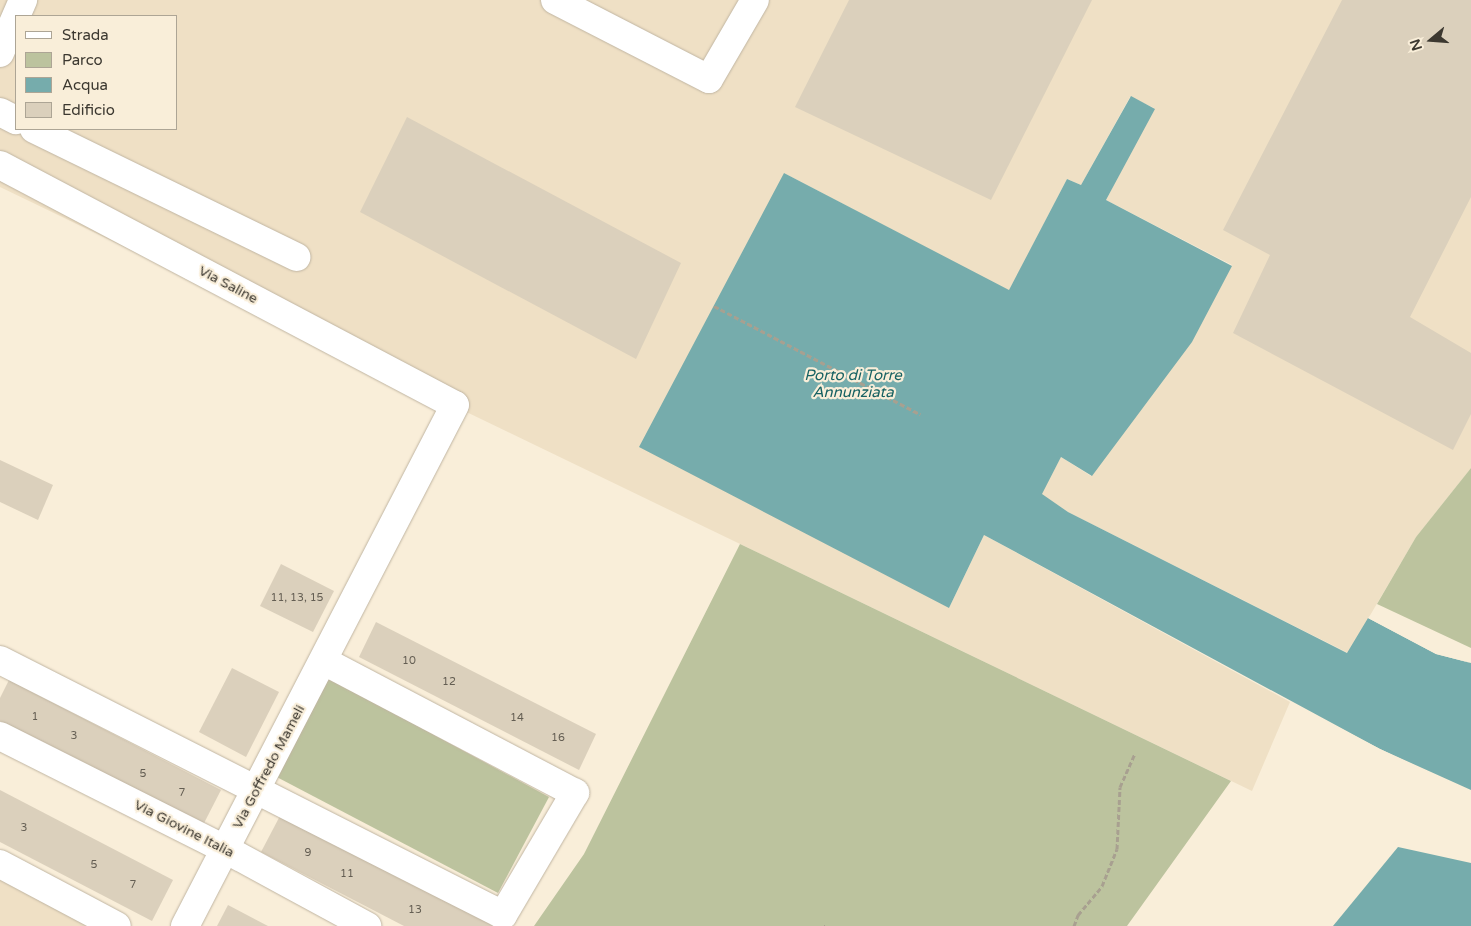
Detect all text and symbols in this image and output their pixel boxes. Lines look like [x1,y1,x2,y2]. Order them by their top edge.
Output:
legend [15,15,178,130]
north arrow [1406,15,1456,65]
text: Strada [62,26,109,44]
text: N [1406,37,1426,53]
text: Parco [62,51,103,69]
text: Acqua [62,76,108,94]
text: Edificio [62,101,115,119]
street label: Via Saline [196,262,260,308]
water label: Porto di Torre Annunziata [804,366,902,401]
house number: 11, 13, 15 [271,591,323,605]
house number: 10 [402,654,416,668]
house number: 12 [442,675,456,689]
street label: Via Goffredo Mameli [229,702,309,832]
house number: 1 [32,710,38,724]
house number: 14 [510,711,524,725]
house number: 3 [71,729,77,743]
house number: 16 [551,731,565,745]
house number: 5 [140,767,146,781]
house number: 7 [179,786,185,800]
street label: Via Giovine Italia [131,797,237,861]
house number: 3 [21,821,27,835]
house number: 9 [305,846,311,860]
house number: 5 [91,858,97,872]
house number: 11 [340,867,354,881]
house number: 7 [130,878,136,892]
house number: 13 [408,903,422,917]

